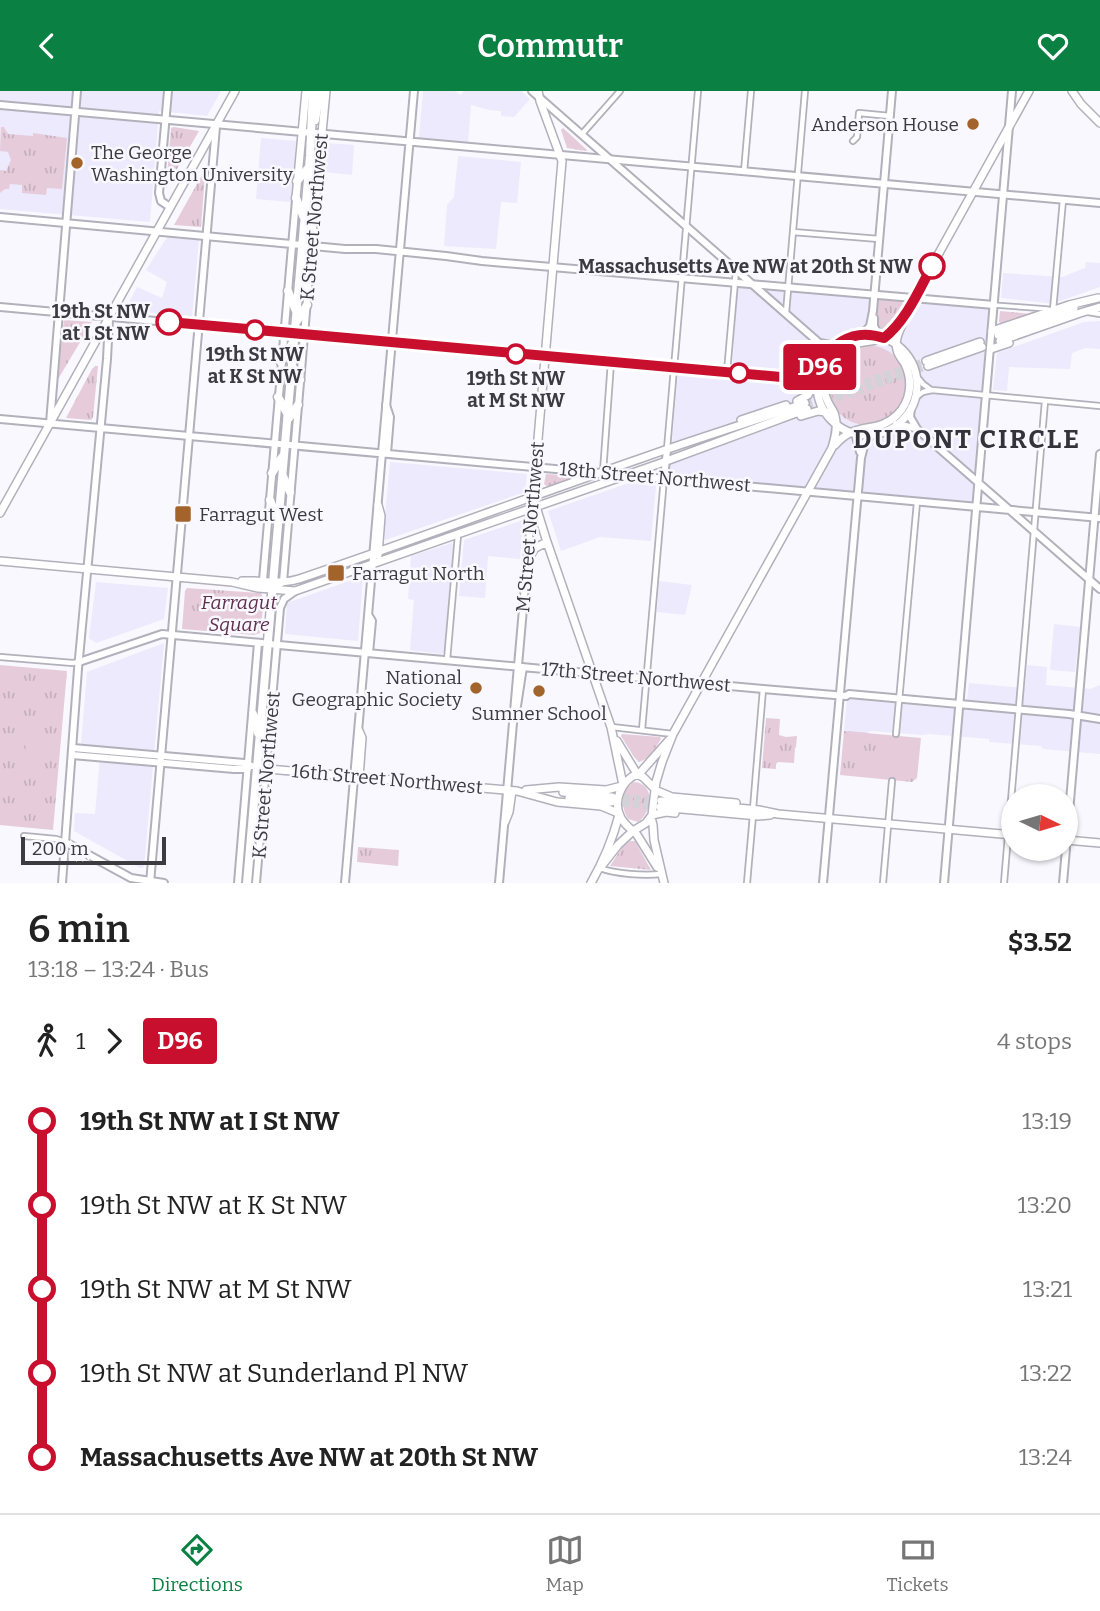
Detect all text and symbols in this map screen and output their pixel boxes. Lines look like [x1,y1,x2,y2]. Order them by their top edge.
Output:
icon: back [28,27,66,65]
text: Commutr [477,27,623,65]
icon: heart [1034,27,1072,65]
place label: Anderson House [811,113,959,136]
marker: Anderson House [965,116,981,132]
street label: K Street Northwest [295,132,333,302]
place label: The George Washington University [91,141,294,186]
marker: The George Washington University [69,155,85,171]
marker: Massachusetts Ave NW at 20th St NW [919,253,945,279]
place label: Massachusetts Ave NW at 20th St NW [578,255,914,278]
place label: 19th St NW at I St NW [52,300,151,345]
marker: 19th St NW at I St NW [156,309,182,335]
marker: 19th St NW at K St NW [245,320,265,340]
place label: 19th St NW at K St NW [206,343,305,388]
marker: 19th St NW at M St NW [506,344,526,364]
line badge: D96 [780,344,860,390]
text: D96 [797,353,843,381]
unlabelled marker [729,363,749,383]
place label: 19th St NW at M St NW [467,367,566,412]
district label: DUPONT CIRCLE [853,424,1081,455]
street label: M Street Northwest [511,440,549,613]
street label: 18th Street Northwest [558,457,752,497]
place label: Farragut West [199,503,323,526]
marker: Farragut West [173,504,193,524]
place label: Farragut North [352,562,485,585]
marker: Farragut North [326,563,346,583]
park label: Farragut Square [201,591,277,636]
street label: 17th Street Northwest [540,657,732,697]
place label: National Geographic Society [291,666,463,711]
marker: National Geographic Society [468,680,484,696]
marker: Sumner School [531,683,547,699]
street label: K Street Northwest [247,690,285,860]
place label: Sumner School [471,702,607,725]
street label: 16th Street Northwest [290,759,484,799]
north arrow [1001,784,1078,861]
map controls [1001,784,1078,861]
scale bar [21,834,166,866]
text: 200 m [32,837,89,860]
text: 6 min [28,906,130,952]
text: $3.52 [1008,927,1072,958]
text: 13:18 – 13:24 · Bus [28,955,209,983]
icon: walk [28,1022,66,1060]
icon: forward [95,1022,133,1060]
text: 1 [76,1027,85,1055]
text: D96 [157,1027,203,1055]
text: 4 stops [997,1027,1072,1055]
text: 19th St NW at I St NW [80,1106,339,1137]
text: 13:19 [1022,1107,1072,1135]
text: 19th St NW at K St NW [80,1190,347,1221]
text: 13:20 [1017,1191,1072,1219]
text: 19th St NW at M St NW [80,1274,352,1305]
text: 13:21 [1023,1275,1072,1303]
text: 19th St NW at Sunderland Pl NW [80,1358,468,1389]
text: 13:22 [1020,1359,1072,1387]
text: Massachusetts Ave NW at 20th St NW [80,1442,538,1473]
text: 13:24 [1019,1443,1072,1471]
tab: Directions [151,1531,243,1596]
tab: Map [546,1531,584,1596]
tab: Tickets [887,1531,949,1596]

